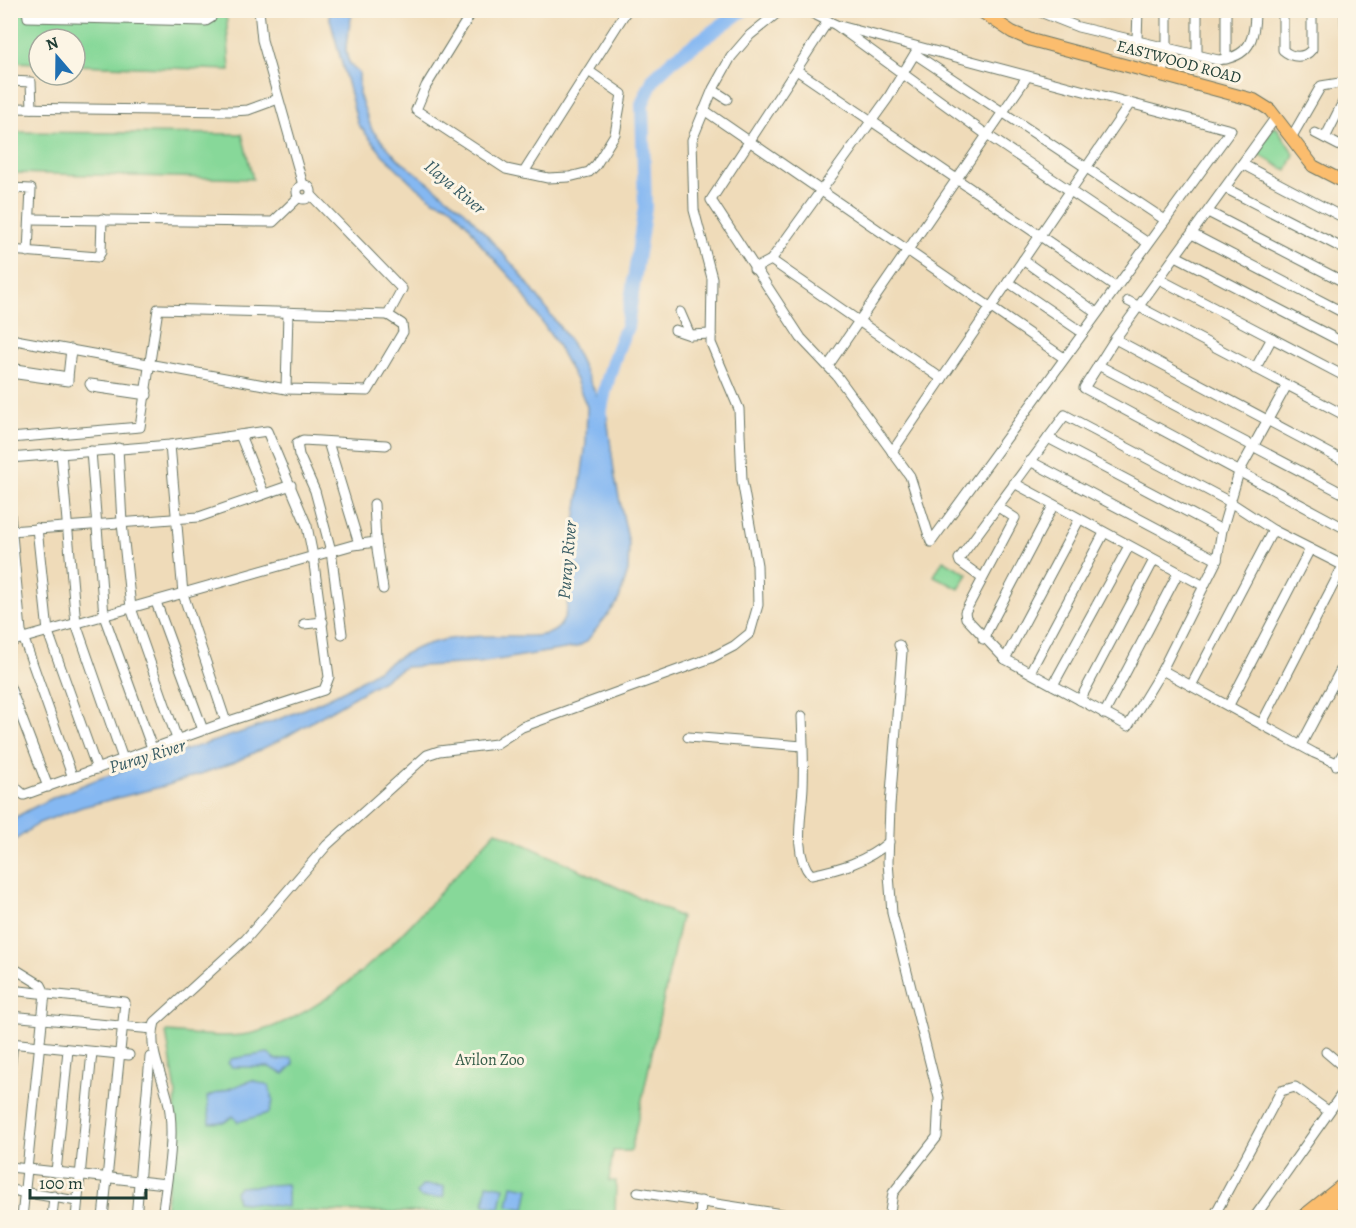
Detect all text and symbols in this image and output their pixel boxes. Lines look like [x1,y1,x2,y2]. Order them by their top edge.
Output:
north arrow [27,27,87,87]
text: N [43,31,62,56]
street label: EASTWOOD ROAD [1114,35,1244,89]
water label: Ilaya River [419,154,491,220]
water label: Puray River [552,519,582,600]
water label: Puray River [106,733,189,779]
park label: Avilon Zoo [454,1049,525,1071]
scale bar [30,1162,146,1200]
text: 100 m [39,1171,83,1195]

